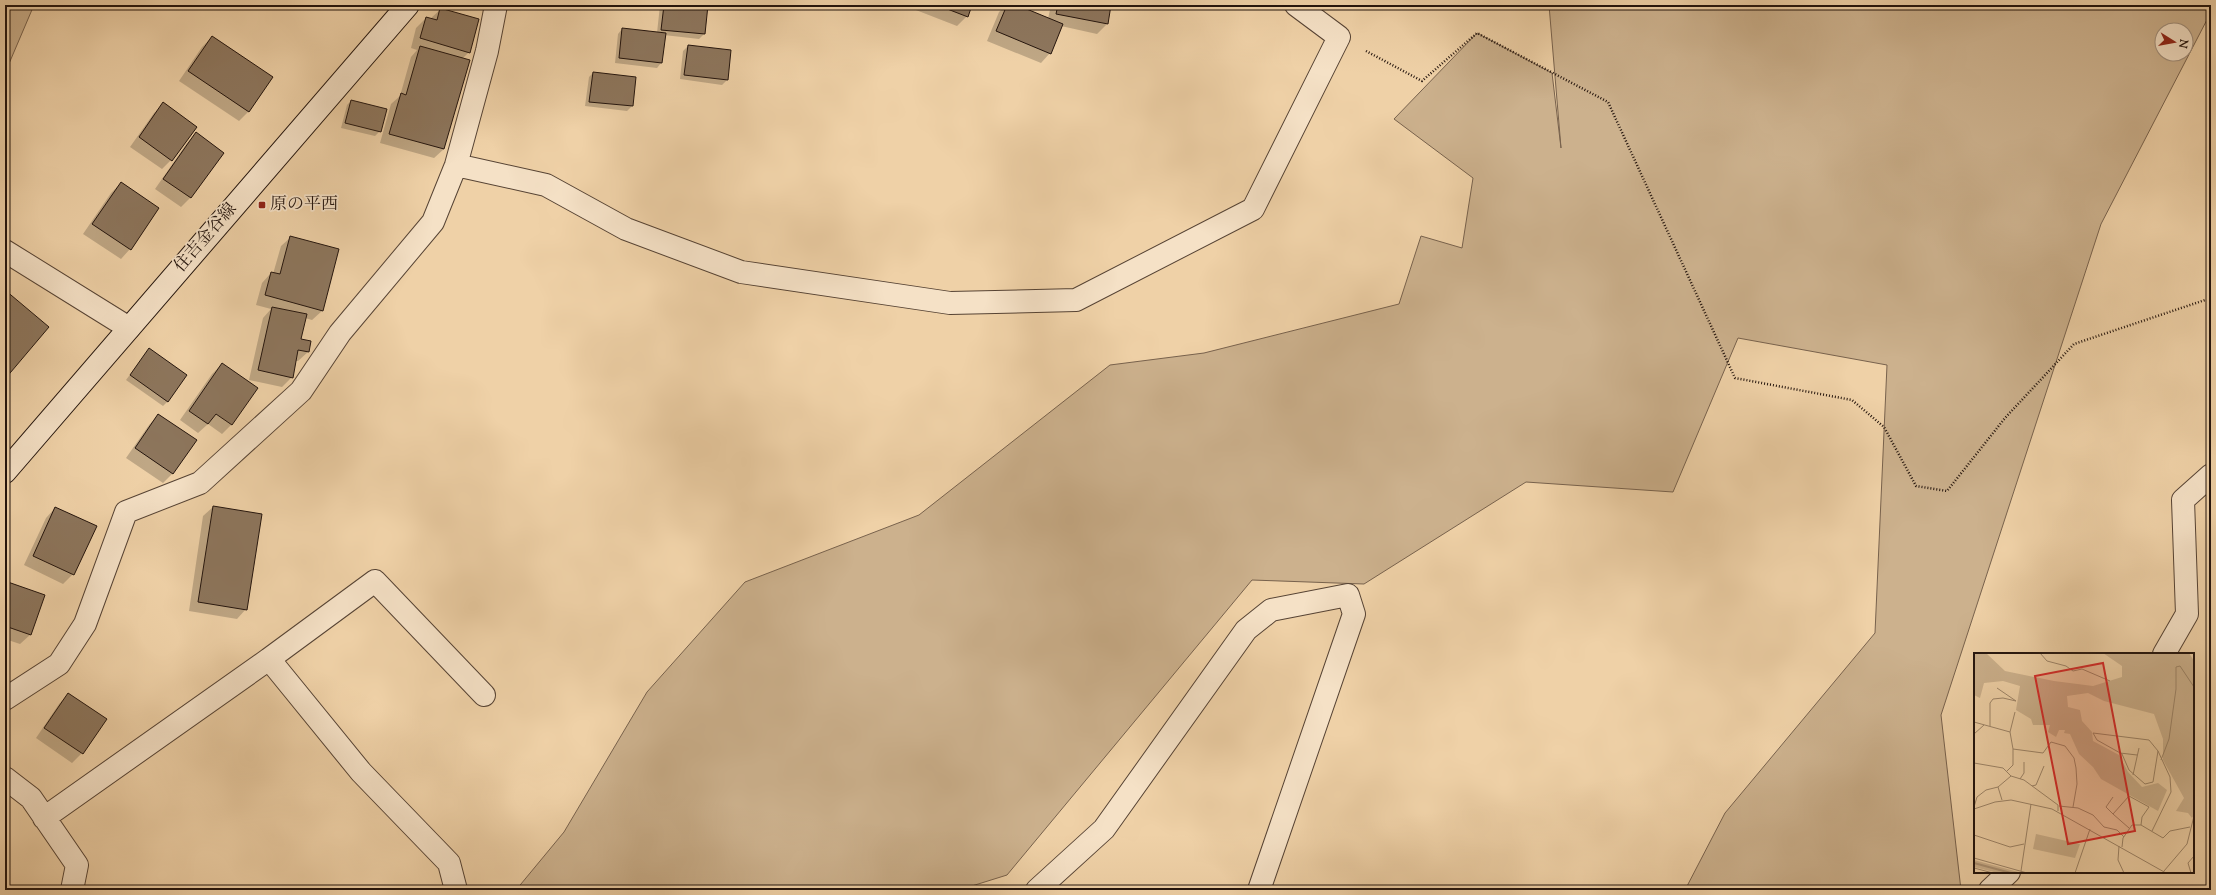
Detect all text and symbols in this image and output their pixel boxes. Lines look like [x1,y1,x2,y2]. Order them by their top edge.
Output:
north arrow [2154,22,2194,62]
text: N [2174,37,2192,50]
place label: 原の平西 [270,193,338,217]
street label: 住吉金谷線 [169,198,243,278]
marker: 原の平西 [257,200,267,210]
inset map [1974,653,2194,873]

